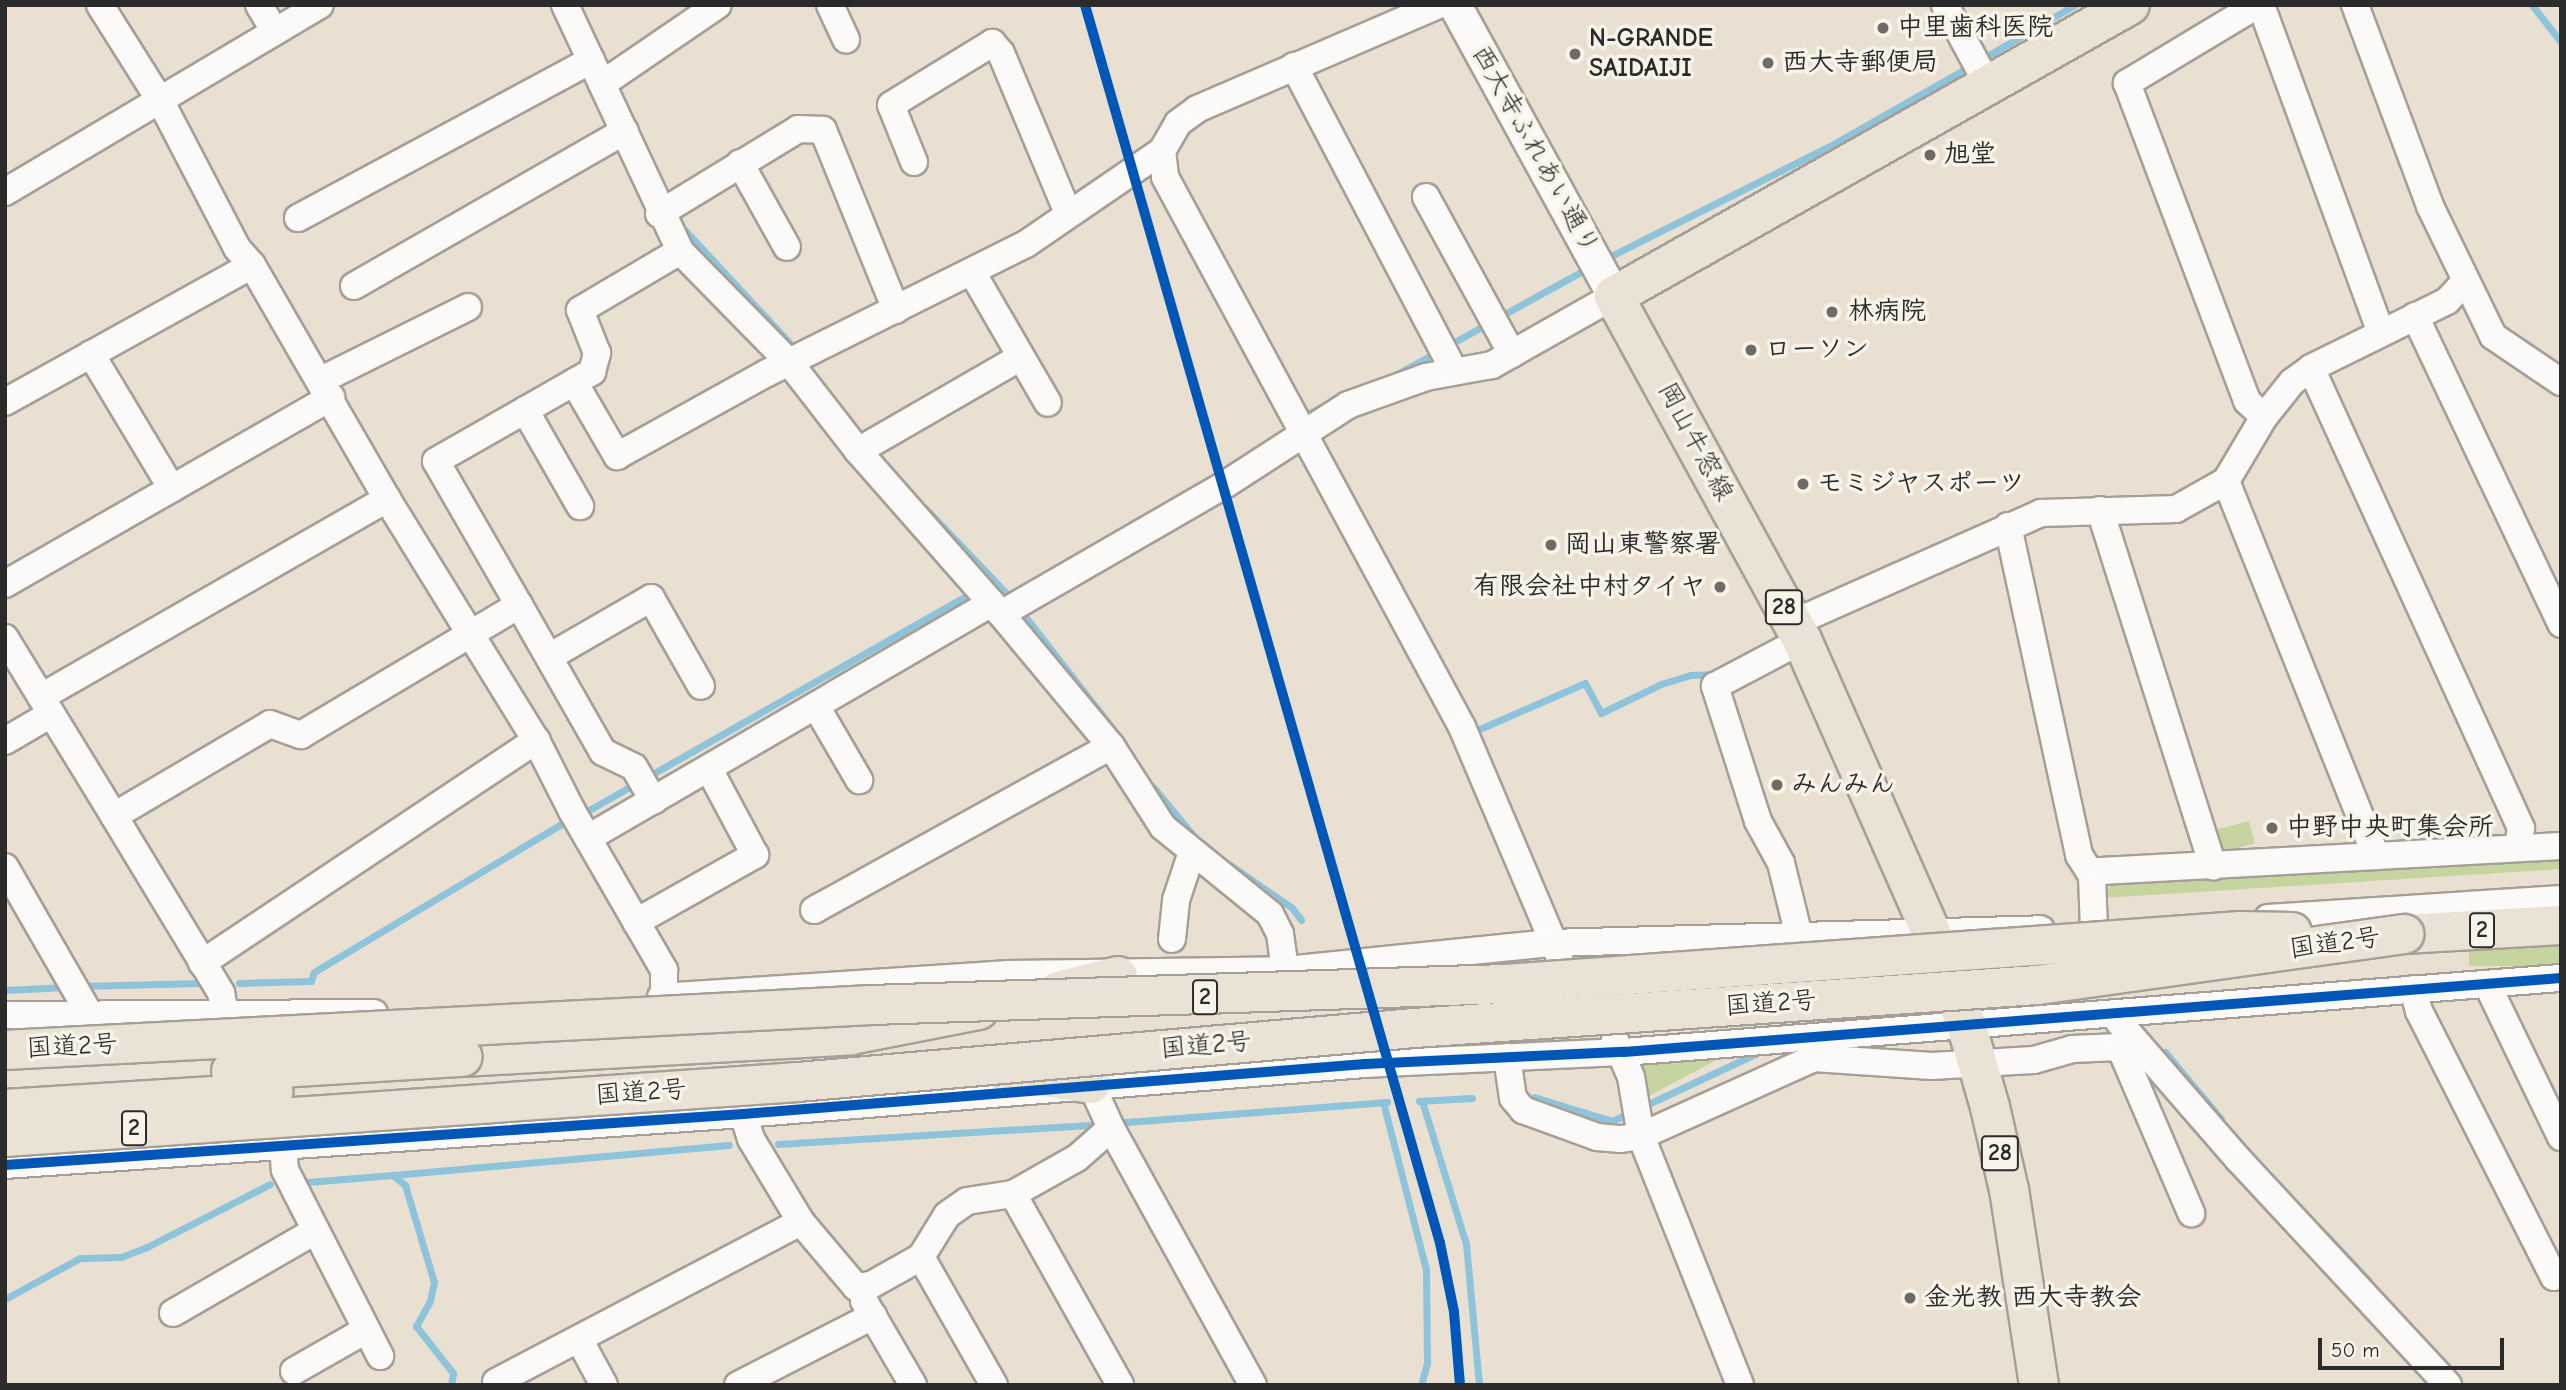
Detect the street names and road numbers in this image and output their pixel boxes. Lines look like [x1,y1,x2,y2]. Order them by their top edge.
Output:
street label: 西大寺ふれあい通り [1465,40,1605,260]
street label: 岡山牛窓線 [1651,377,1739,507]
road number: 28 [1765,586,1803,628]
road number: 2 [2468,910,2496,950]
street label: 国道2号 [2287,922,2383,966]
road number: 2 [1191,976,1219,1017]
street label: 国道2号 [1724,985,1818,1023]
street label: 国道2号 [1159,1026,1253,1066]
street label: 国道2号 [25,1029,119,1065]
street label: 国道2号 [594,1074,688,1112]
road number: 2 [120,1108,148,1148]
road number: 28 [1981,1133,2019,1174]

